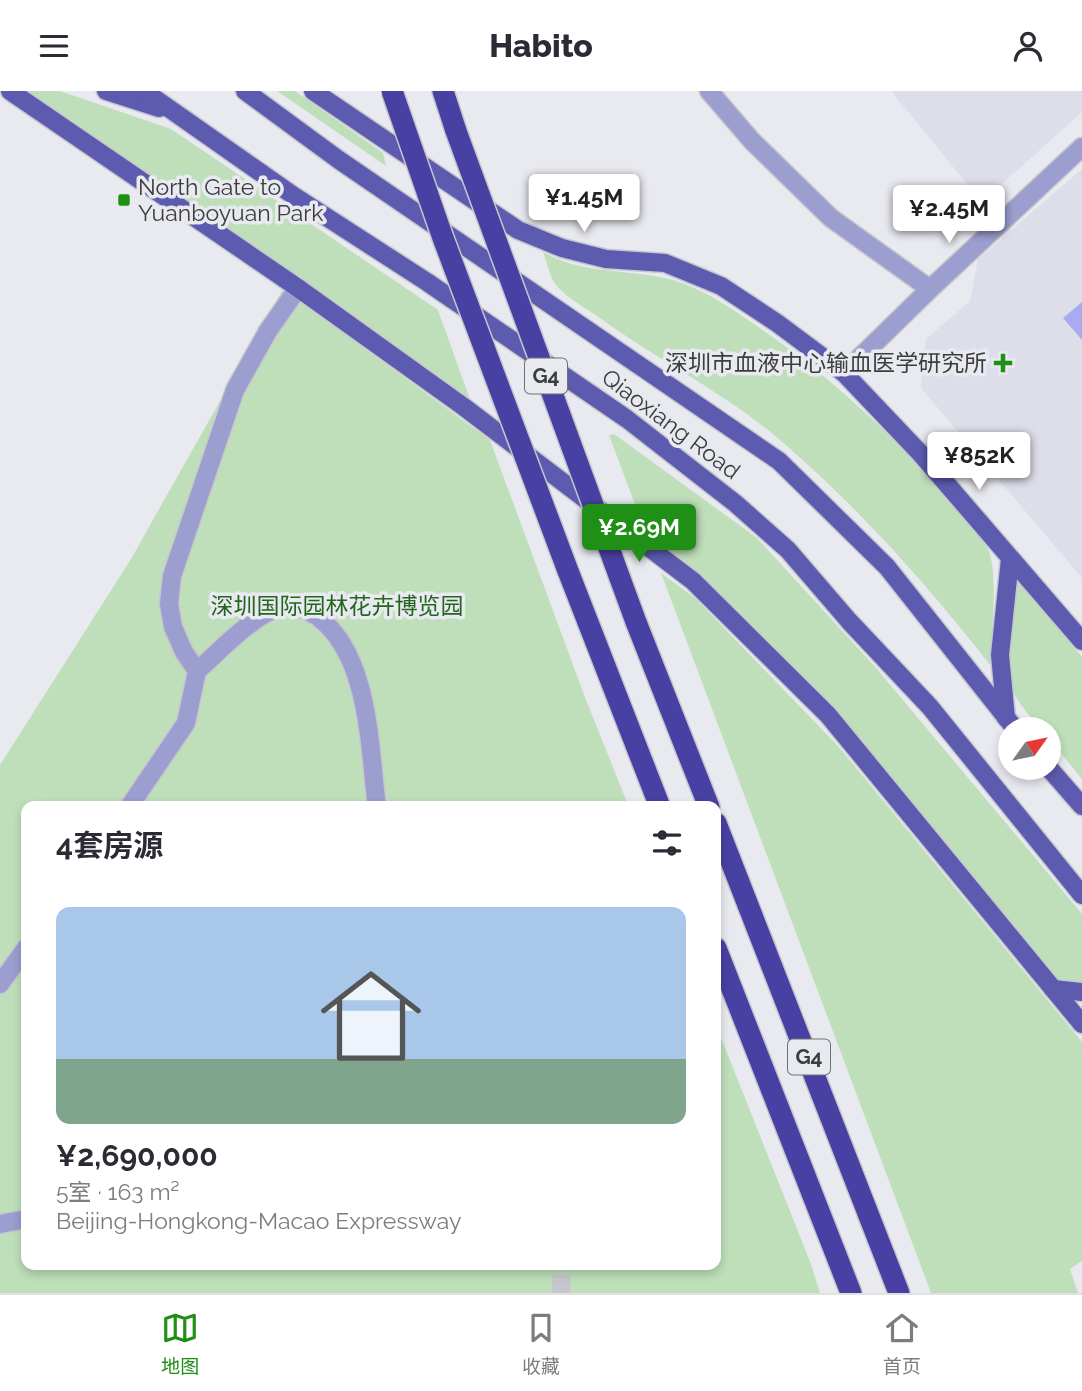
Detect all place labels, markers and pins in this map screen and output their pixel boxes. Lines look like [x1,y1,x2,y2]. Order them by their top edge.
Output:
place label: North Gate to Yuanboyuan Park [138,173,324,226]
pin: ¥1.45M [527,174,641,234]
pin: ¥2.45M [892,185,1006,245]
marker: North Gate to Yuanboyuan Park [116,192,132,208]
place label: 深圳市血液中心输血医学研究所 [665,349,987,376]
marker: 深圳市血液中心输血医学研究所 [993,353,1013,373]
pin: ¥852K [930,433,1028,492]
pin: ¥2.69M [582,505,696,564]

